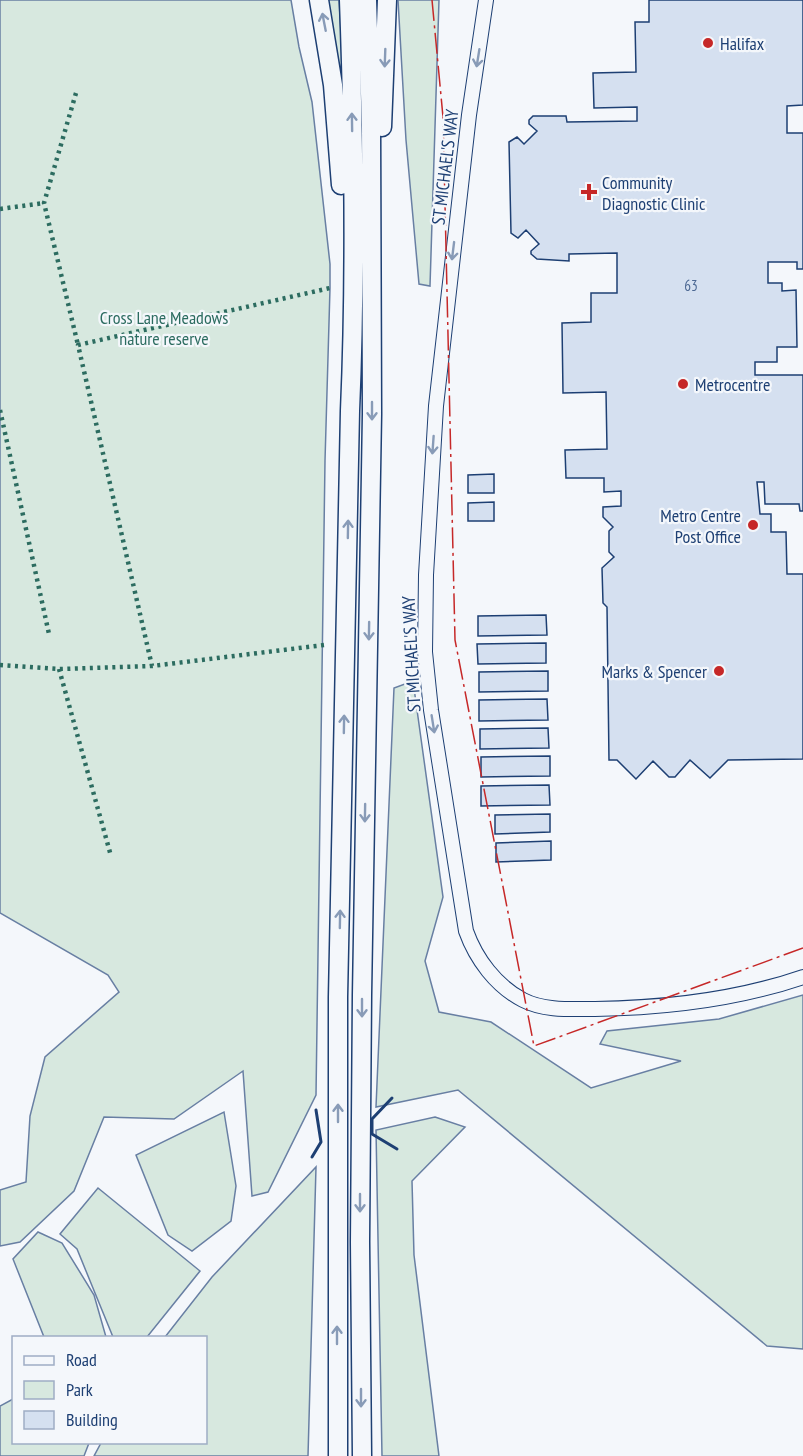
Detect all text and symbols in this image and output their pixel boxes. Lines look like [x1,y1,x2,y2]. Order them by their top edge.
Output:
one-way arrow [318,12,329,32]
place label: Halifax [720,32,765,55]
marker: Halifax [701,36,715,50]
one-way arrow [472,47,483,67]
one-way arrow [379,48,390,68]
street label: ST MICHAEL'S WAY [427,107,464,226]
one-way arrow [346,112,357,132]
place label: Community Diagnostic Clinic [602,171,706,215]
marker: Community Diagnostic Clinic [580,183,598,201]
one-way arrow [448,241,459,261]
house number: 63 [684,276,698,295]
park label: Cross Lane Meadows nature reserve [100,306,228,350]
place label: Metrocentre [695,373,770,396]
marker: Metrocentre [676,377,690,391]
one-way arrow [366,401,378,421]
one-way arrow [427,435,438,455]
place label: Metro Centre Post Office [660,504,741,548]
marker: Metro Centre Post Office [746,518,760,532]
one-way arrow [343,519,354,539]
street label: ST MICHAEL'S WAY [396,595,426,713]
one-way arrow [363,620,375,640]
place label: Marks & Spencer [602,660,707,683]
marker: Marks & Spencer [712,664,726,678]
one-way arrow [427,713,438,733]
one-way arrow [339,714,350,734]
one-way arrow [359,803,371,823]
one-way arrow [334,909,346,929]
one-way arrow [356,998,367,1018]
one-way arrow [332,1104,344,1124]
one-way arrow [354,1193,366,1213]
one-way arrow [331,1325,343,1345]
legend [12,1336,207,1444]
text: Road [66,1348,97,1371]
text: Park [66,1378,93,1401]
one-way arrow [355,1388,367,1408]
text: Building [66,1408,118,1431]

